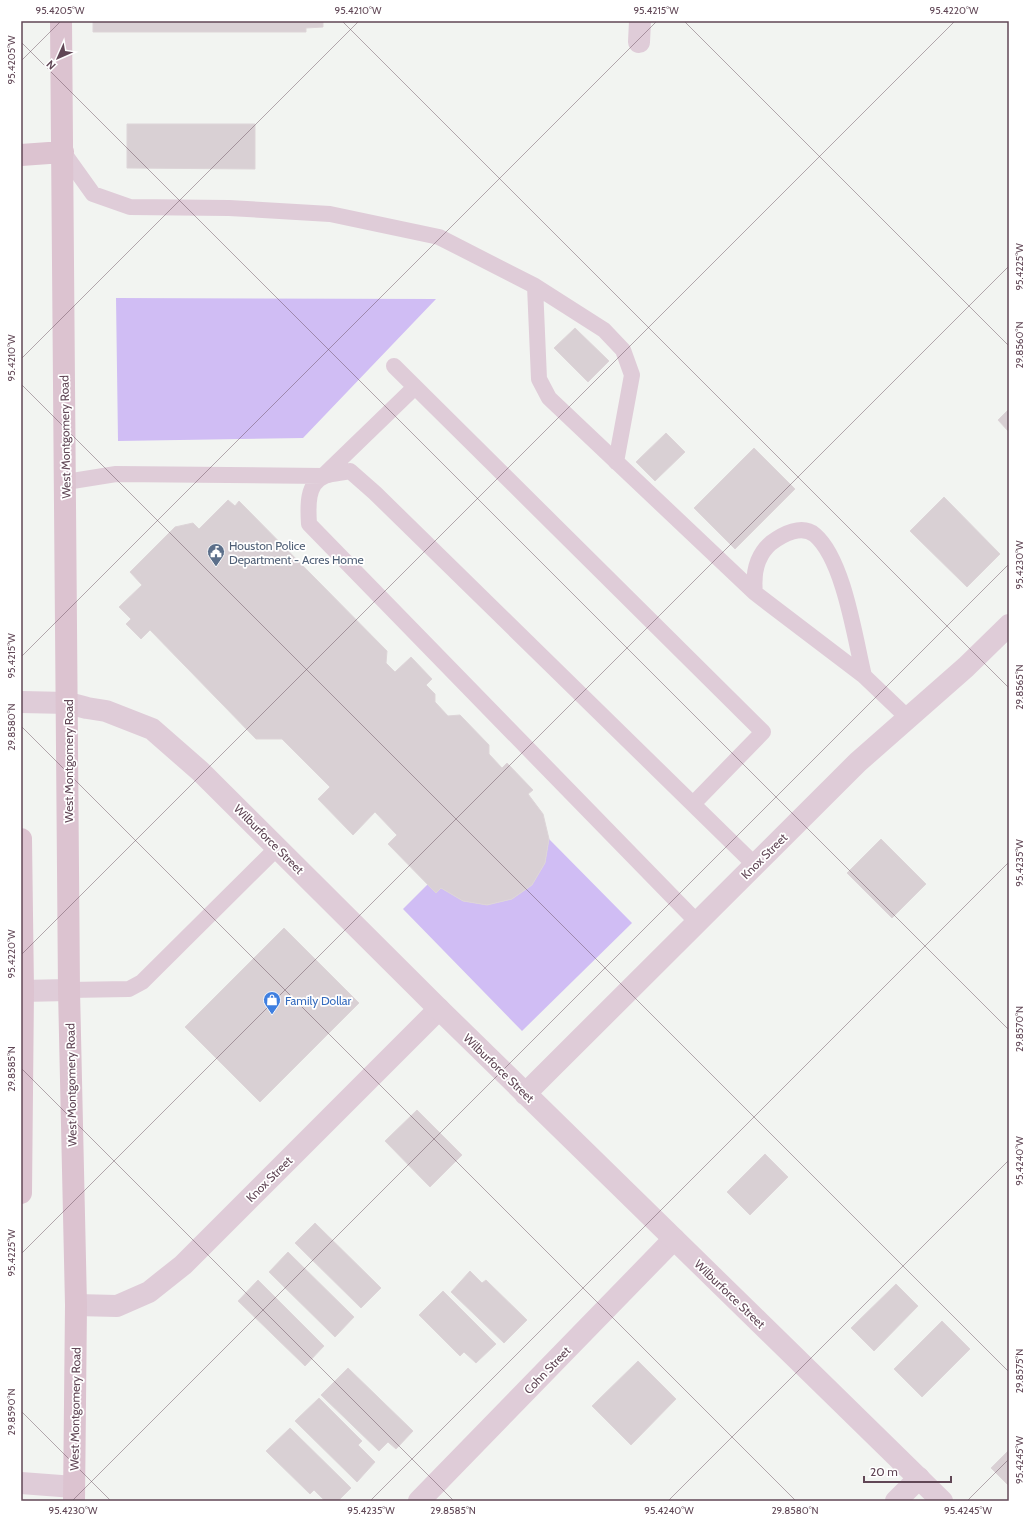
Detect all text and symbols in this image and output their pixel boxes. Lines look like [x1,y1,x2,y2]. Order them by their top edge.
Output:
text: 95.4205°W [36,4,85,17]
text: 95.4210°W [335,4,382,17]
text: 95.4215°W [633,4,679,17]
text: 95.4220°W [930,4,979,17]
text: 95.4205°W [5,35,18,84]
north arrow [38,38,78,78]
text: N [43,57,59,73]
text: 95.4225°W [1013,243,1026,291]
text: 29.8560°N [1013,322,1026,368]
text: 95.4210°W [5,334,18,381]
street label: West Montgomery Road [56,375,74,499]
place label: Houston Police Department - Acres Home [229,538,364,567]
text: 95.4230°W [1013,540,1026,589]
public building icon: Houston Police Department - Acres Home [206,542,226,567]
text: 95.4215°W [5,633,18,679]
text: 29.8565°N [1013,664,1026,710]
street label: West Montgomery Road [61,699,76,823]
text: 29.8580°N [5,703,18,751]
street label: Wilburforce Street [231,801,307,877]
street label: Knox Street [738,830,790,882]
text: 95.4235°W [1013,839,1026,887]
text: 95.4220°W [5,929,18,978]
shop icon: Family Dollar [262,990,282,1015]
place label: Family Dollar [285,993,352,1008]
text: 29.8570°N [1013,1006,1026,1052]
street label: West Montgomery Road [62,1023,80,1147]
street label: Wilburforce Street [461,1030,537,1106]
text: 29.8585°N [5,1046,18,1092]
text: 95.4240°W [1013,1136,1026,1186]
street label: Knox Street [243,1153,295,1205]
text: 95.4225°W [5,1229,18,1277]
street label: Wilburforce Street [692,1256,768,1332]
street label: Cohn Street [521,1343,573,1397]
street label: West Montgomery Road [66,1347,84,1471]
text: 29.8575°N [1013,1349,1026,1393]
text: 29.8590°N [5,1389,18,1435]
text: 95.4245°W [1013,1436,1026,1484]
scale bar [864,1458,951,1484]
text: 20 m [870,1464,898,1479]
text: 95.4230°W [49,1504,98,1517]
text: 95.4235°W [347,1504,395,1517]
text: 29.8585°N [430,1504,476,1517]
text: 95.4240°W [644,1504,694,1517]
text: 29.8580°N [771,1504,819,1517]
text: 95.4245°W [944,1504,992,1517]

